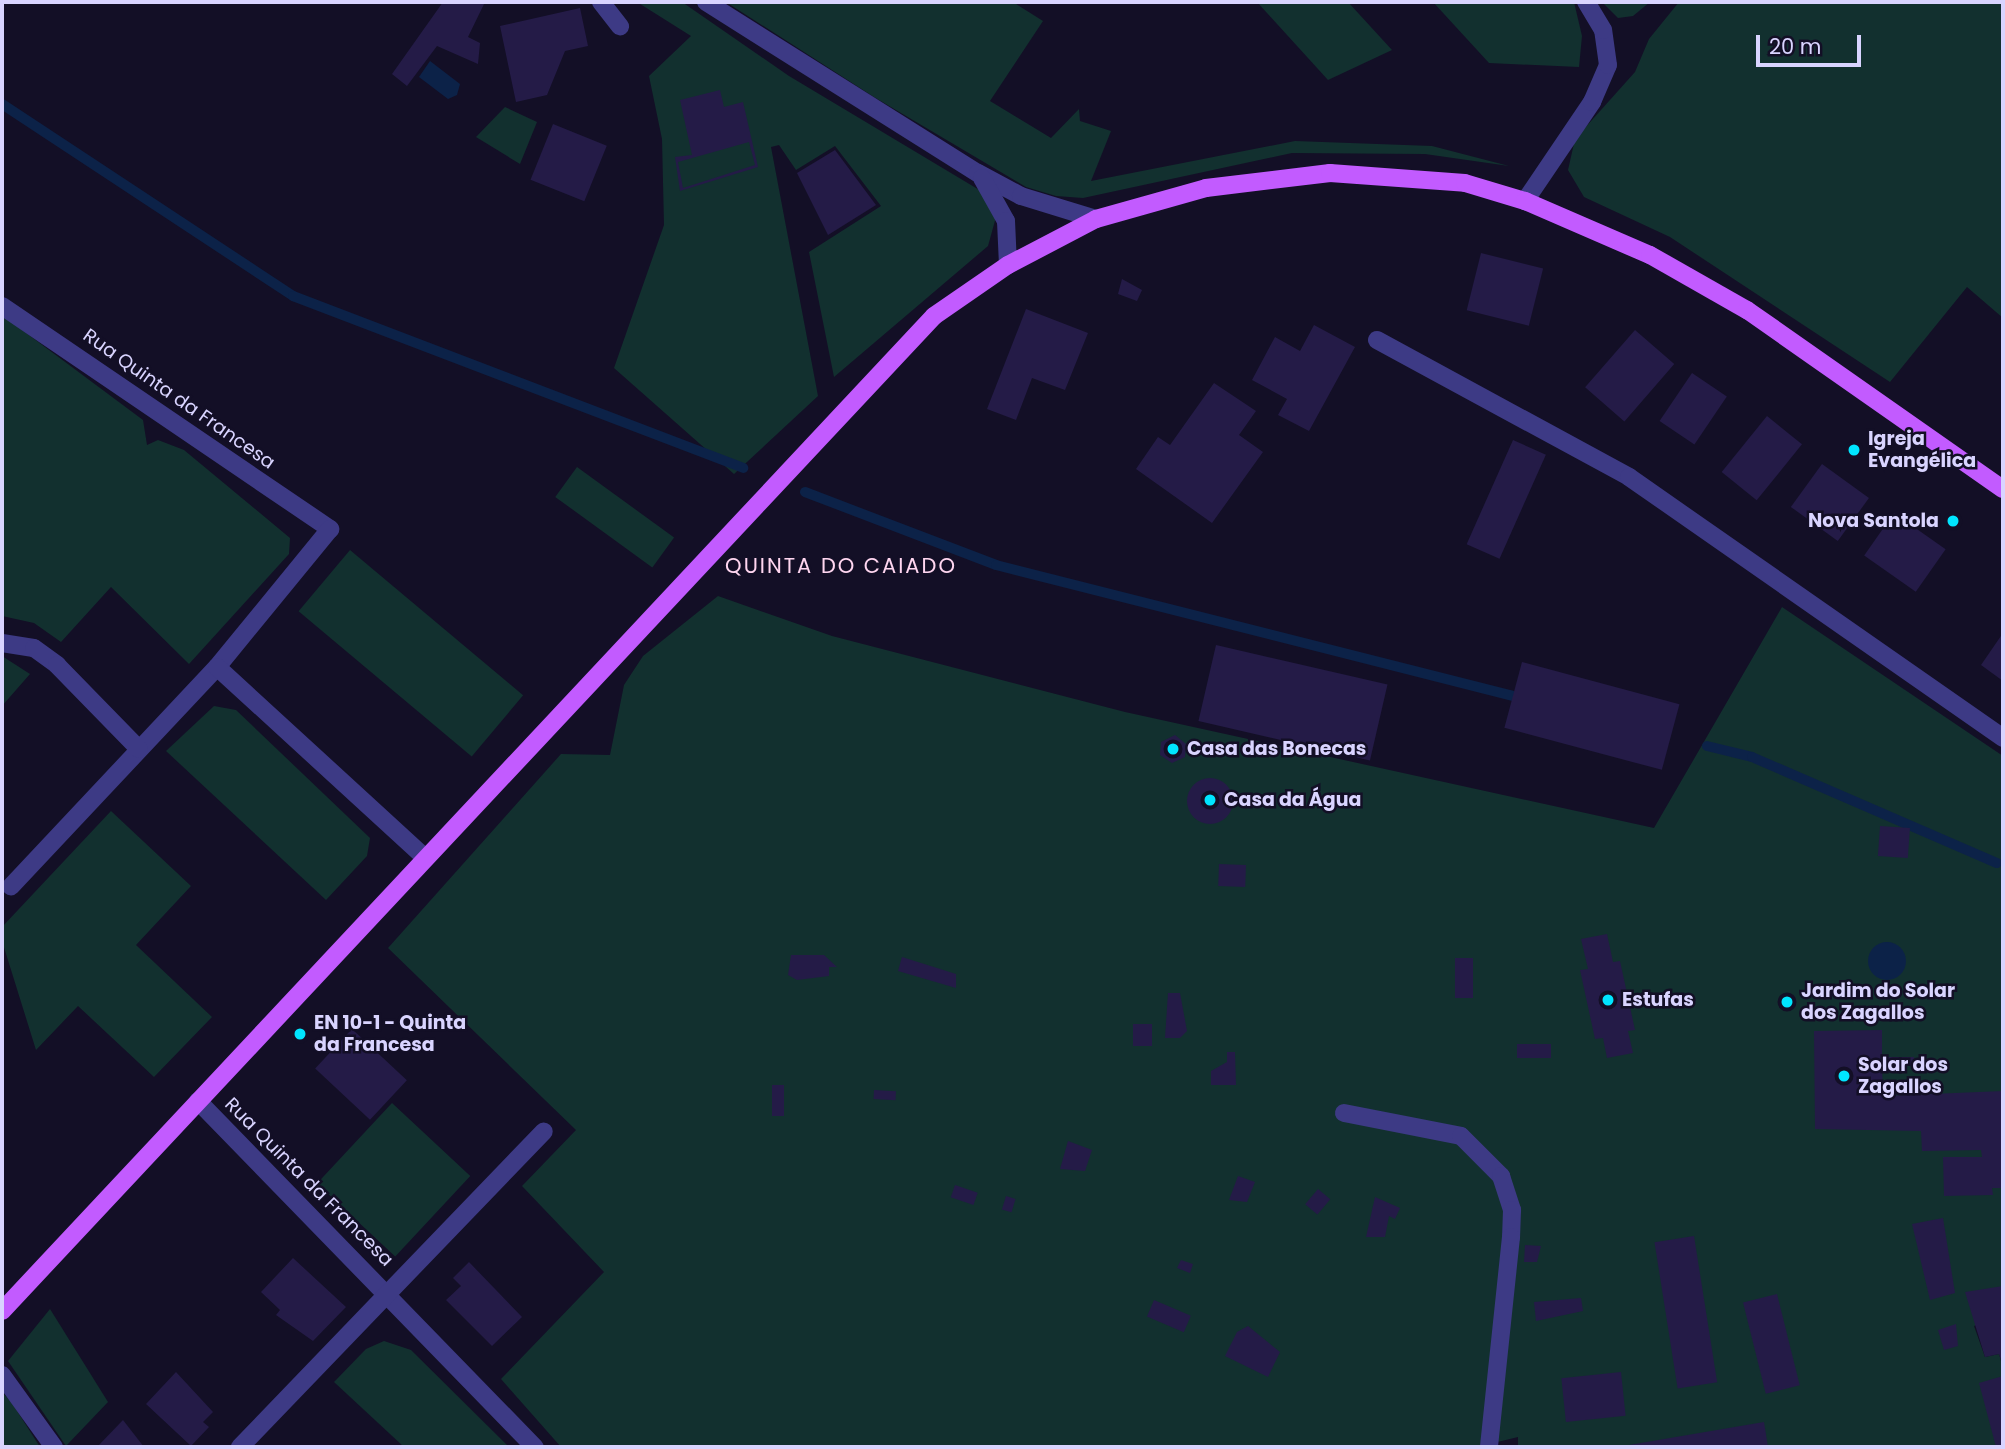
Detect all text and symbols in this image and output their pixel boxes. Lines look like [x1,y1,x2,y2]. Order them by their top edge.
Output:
scale bar [1760,21,1865,65]
text: 20 m [1769,32,1822,61]
street label: Rua Quinta da Francesa [79,324,279,474]
place label: Igreja Evangélica [1868,428,1976,472]
marker: Igreja Evangélica [1846,442,1862,458]
place label: Nova Santola [1808,510,1939,532]
marker: Nova Santola [1945,513,1961,529]
district label: QUINTA DO CAIADO [727,553,955,579]
place label: Casa das Bonecas [1187,738,1366,760]
marker: Casa das Bonecas [1165,741,1181,757]
place label: Casa da Água [1224,789,1361,811]
marker: Casa da Água [1202,792,1218,808]
place label: Jardim do Solar dos Zagallos [1801,980,1955,1024]
place label: Estufas [1622,989,1694,1011]
marker: Estufas [1600,992,1616,1008]
marker: Jardim do Solar dos Zagallos [1779,994,1795,1010]
place label: EN 10-1 - Quinta da Francesa [314,1012,466,1056]
marker: EN 10-1 - Quinta da Francesa [292,1026,308,1042]
place label: Solar dos Zagallos [1858,1054,1948,1098]
marker: Solar dos Zagallos [1836,1068,1852,1084]
street label: Rua Quinta da Francesa [220,1093,398,1271]

